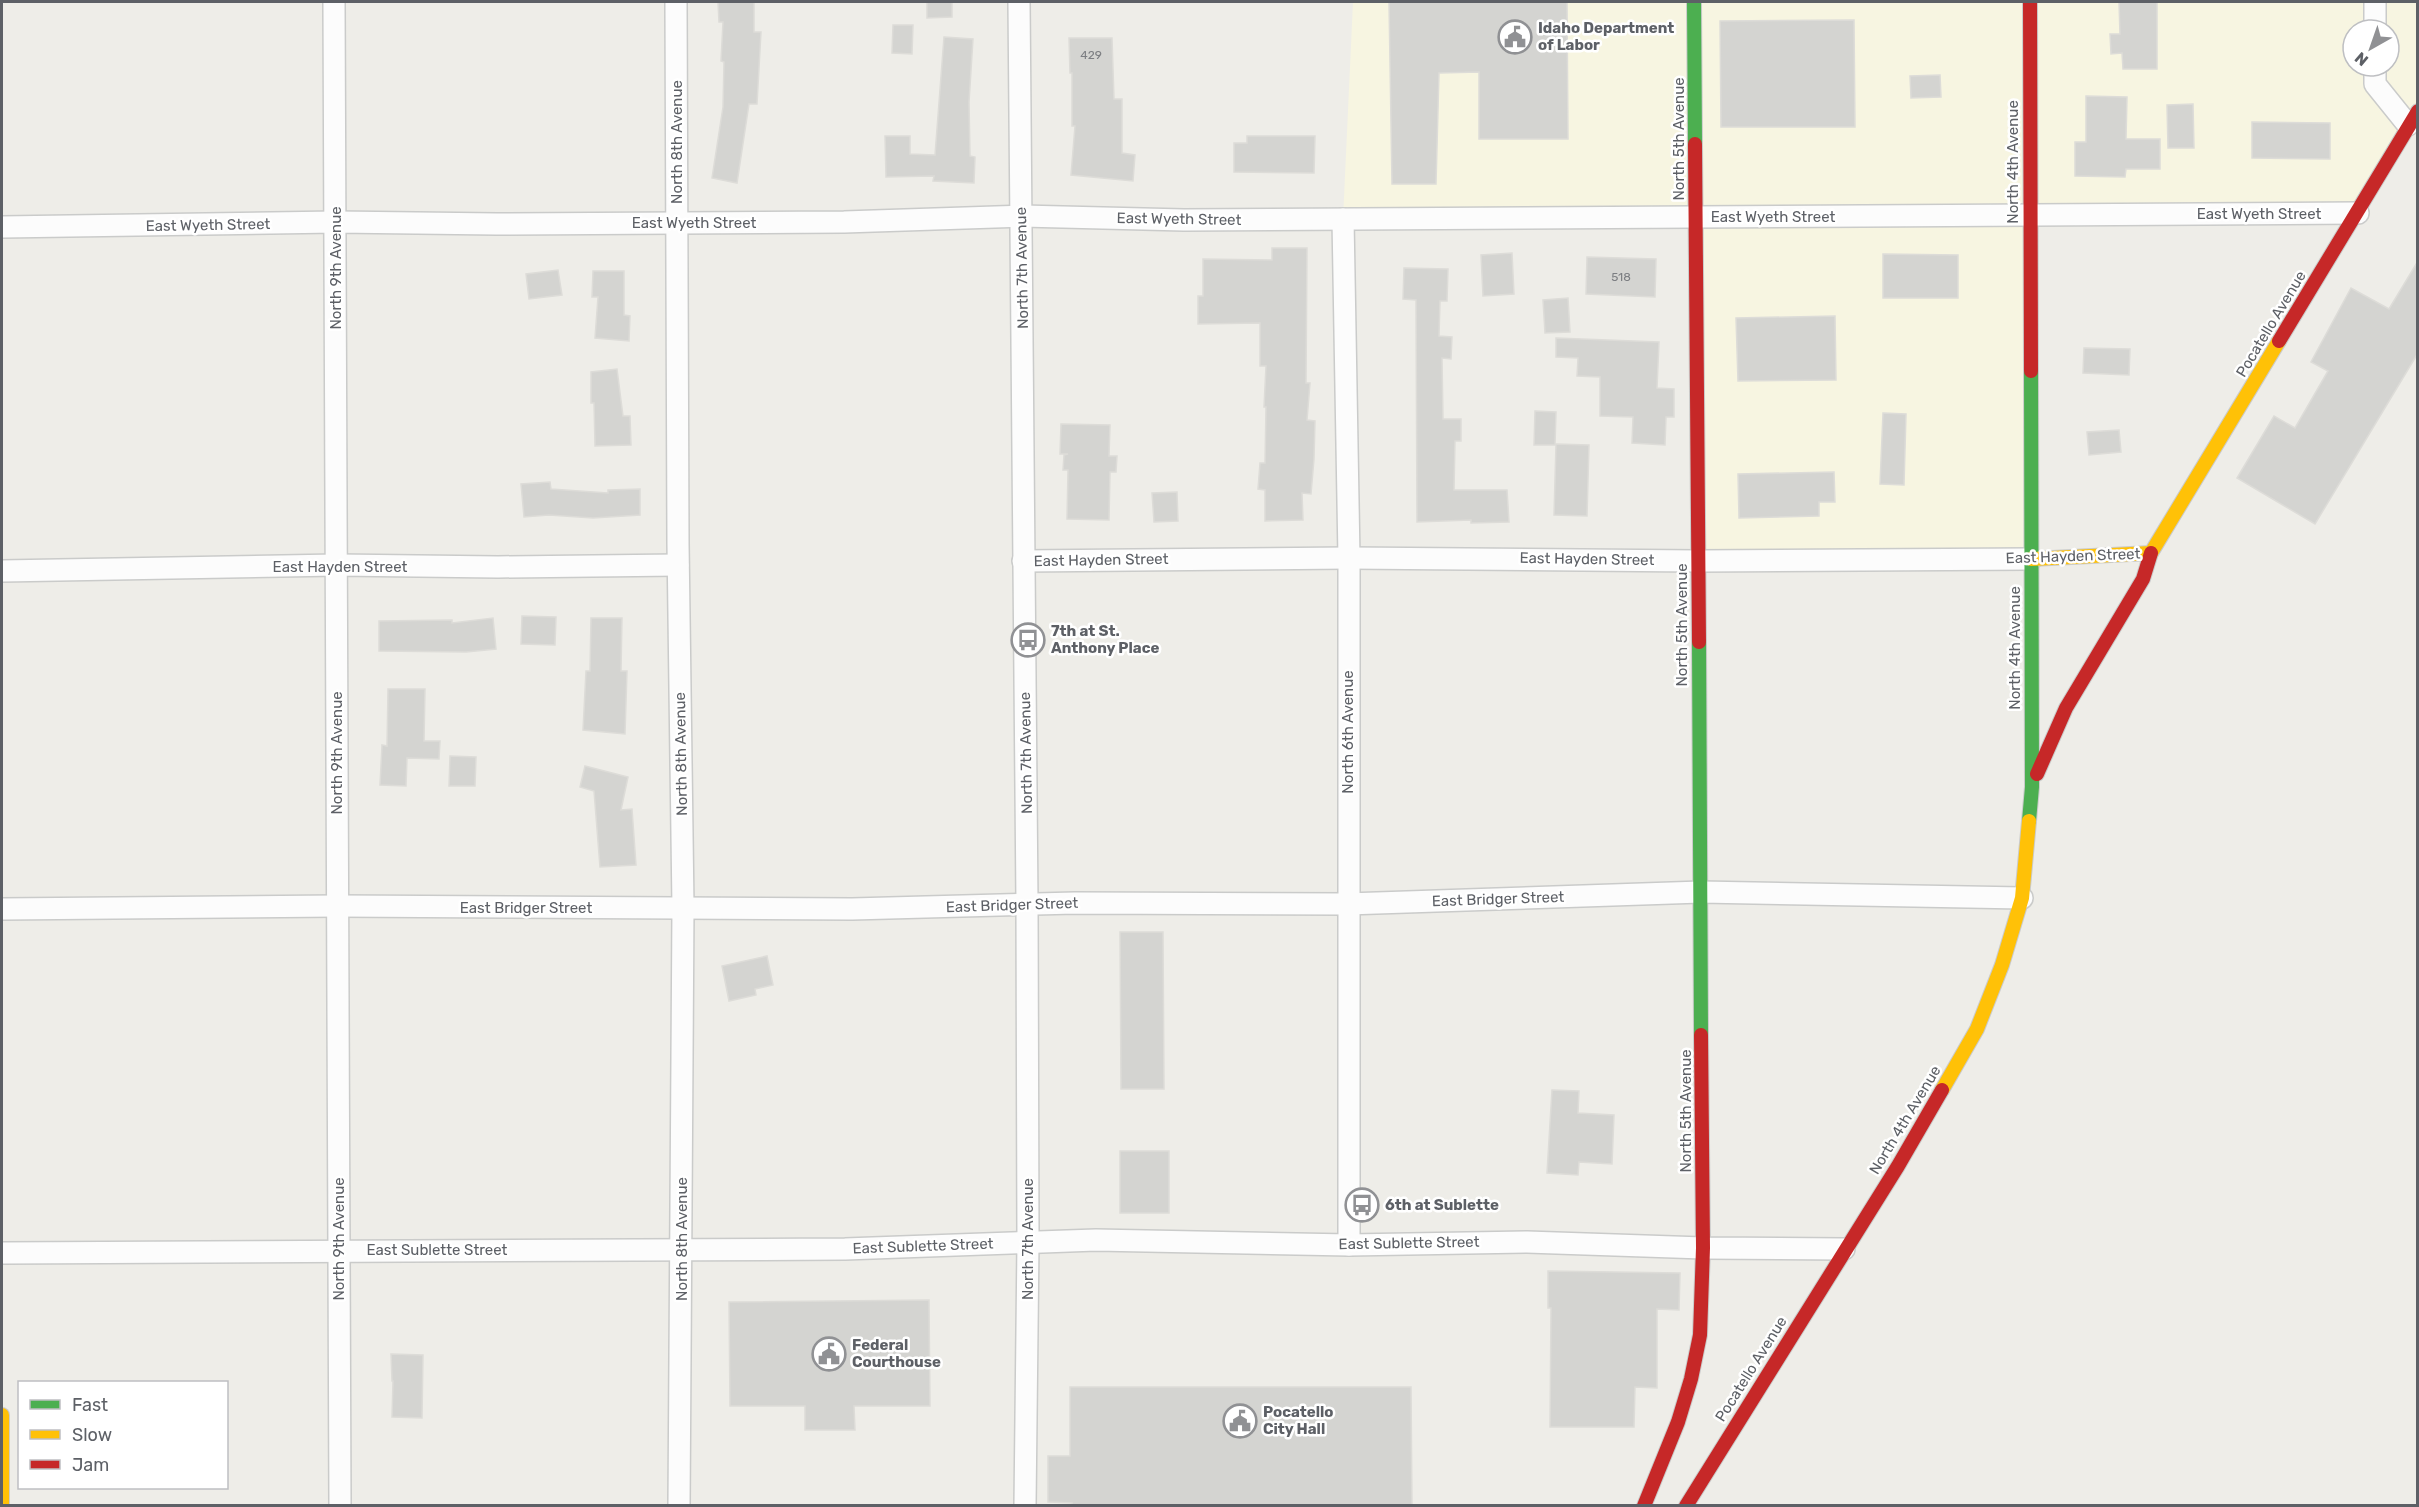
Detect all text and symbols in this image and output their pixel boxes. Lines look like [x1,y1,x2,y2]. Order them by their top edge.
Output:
north arrow [2341,18,2401,78]
public building icon: Idaho Department of Labor [1497,19,1533,55]
place label: Idaho Department of Labor [1538,19,1674,54]
house number: 429 [1080,48,1102,62]
text: N [2351,48,2372,70]
street label: North 5th Avenue [1670,77,1688,201]
street label: North 8th Avenue [668,80,686,204]
street label: North 4th Avenue [2004,100,2022,224]
street label: East Wyeth Street [2197,205,2321,223]
street label: North 9th Avenue [327,206,345,330]
street label: North 7th Avenue [1012,207,1032,329]
street label: East Wyeth Street [1711,208,1835,226]
street label: East Wyeth Street [1116,209,1242,229]
street label: East Wyeth Street [632,214,756,232]
street label: East Wyeth Street [145,215,271,235]
street label: Pocatello Avenue [2232,268,2310,380]
house number: 518 [1611,270,1631,284]
street label: East Hayden Street [2005,545,2141,567]
street label: East Hayden Street [1519,549,1655,569]
street label: East Hayden Street [1033,550,1169,570]
street label: East Hayden Street [273,558,408,576]
street label: North 5th Avenue [1673,563,1691,687]
street label: North 4th Avenue [2006,586,2024,710]
bus stop icon: 7th at St. Anthony Place [1010,622,1046,658]
place label: 7th at St. Anthony Place [1051,622,1159,657]
street label: North 6th Avenue [1339,670,1357,794]
street label: North 9th Avenue [328,691,346,815]
street label: North 8th Avenue [671,692,691,816]
street label: North 7th Avenue [1016,692,1036,814]
street label: East Bridger Street [1431,888,1565,910]
street label: East Bridger Street [945,894,1079,916]
street label: East Bridger Street [460,899,592,917]
street label: North 5th Avenue [1677,1049,1695,1173]
street label: North 4th Avenue [1865,1062,1945,1178]
street label: North 9th Avenue [330,1177,348,1301]
street label: North 8th Avenue [673,1177,691,1301]
street label: North 7th Avenue [1019,1178,1037,1300]
bus stop icon: 6th at Sublette [1344,1187,1380,1223]
place label: 6th at Sublette [1385,1196,1499,1214]
street label: East Sublette Street [1338,1233,1480,1253]
street label: East Sublette Street [852,1235,994,1257]
street label: East Sublette Street [366,1241,508,1259]
street label: Pocatello Avenue [1711,1313,1791,1425]
public building icon: Federal Courthouse [811,1336,847,1372]
place label: Federal Courthouse [852,1336,941,1371]
legend [18,1381,228,1489]
text: Fast [72,1394,108,1416]
public building icon: Pocatello City Hall [1222,1403,1258,1439]
place label: Pocatello City Hall [1263,1403,1334,1438]
text: Slow [72,1424,112,1446]
text: Jam [72,1454,109,1476]

